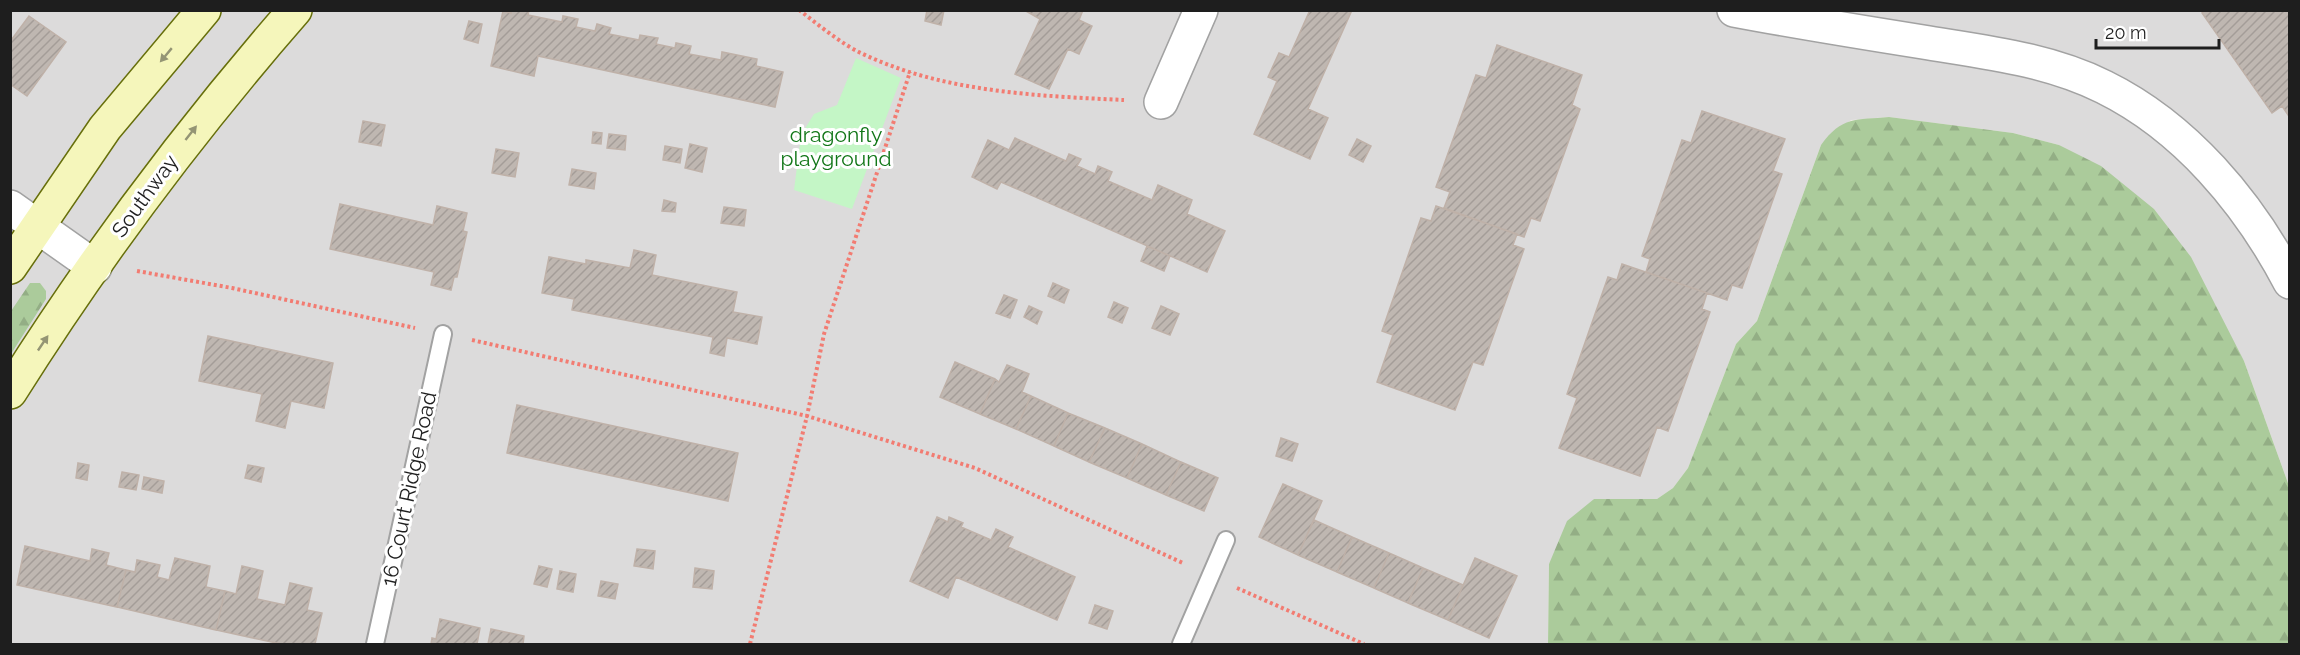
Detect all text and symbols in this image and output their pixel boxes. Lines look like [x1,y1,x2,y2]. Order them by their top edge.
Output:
scale bar [2096,12,2219,50]
text: 20 m [2105,22,2147,43]
one-way arrow [160,47,173,63]
park label: dragonfly playground [780,122,892,171]
one-way arrow [185,125,197,140]
street label: Southway [106,150,183,242]
one-way arrow [37,335,48,352]
street label: 16 Court Ridge Road [376,389,441,589]

